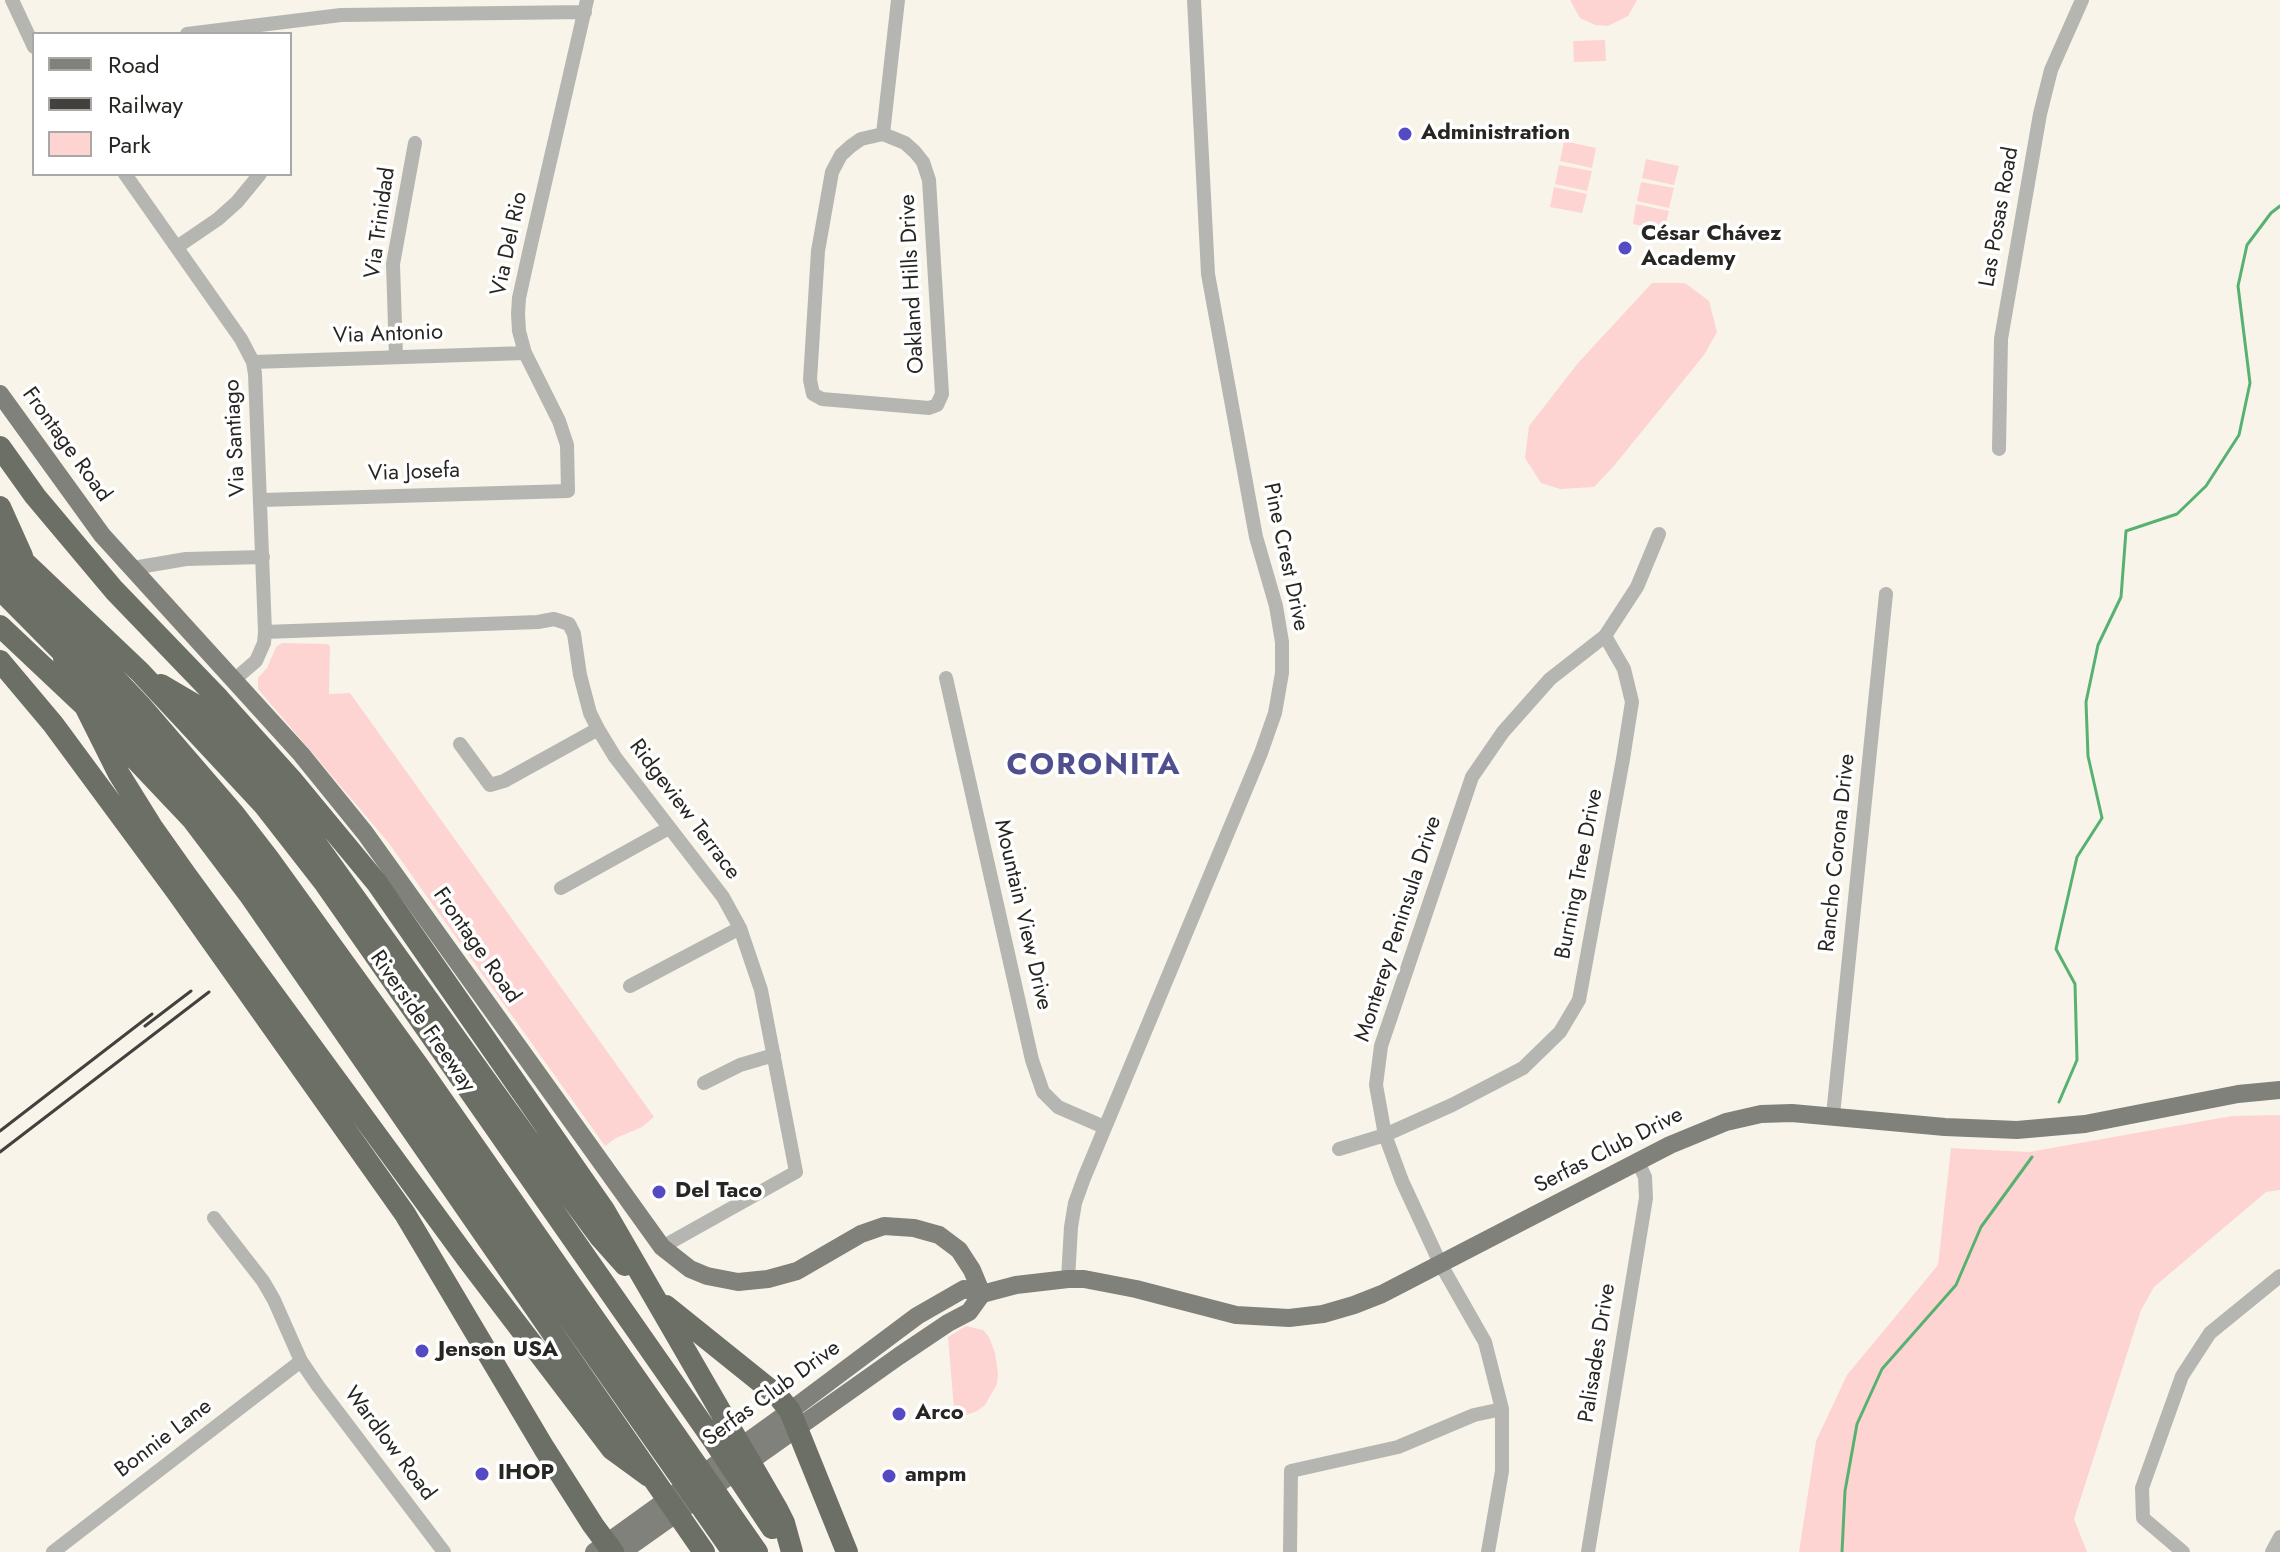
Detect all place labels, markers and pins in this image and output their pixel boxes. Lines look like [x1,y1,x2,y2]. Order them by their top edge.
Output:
place label: Administration [1421,121,1570,147]
marker: Administration [1396,125,1414,143]
place label: César Chávez Academy [1641,222,1781,274]
marker: César Chávez Academy [1616,239,1634,257]
place label: Del Taco [675,1179,762,1205]
marker: Del Taco [650,1183,668,1201]
place label: Jenson USA [438,1338,558,1364]
marker: Jenson USA [413,1342,431,1360]
place label: Arco [915,1401,964,1427]
marker: Arco [890,1405,908,1423]
place label: IHOP [498,1461,554,1487]
place label: ampm [905,1463,967,1489]
marker: IHOP [473,1465,491,1483]
marker: ampm [880,1467,898,1485]

